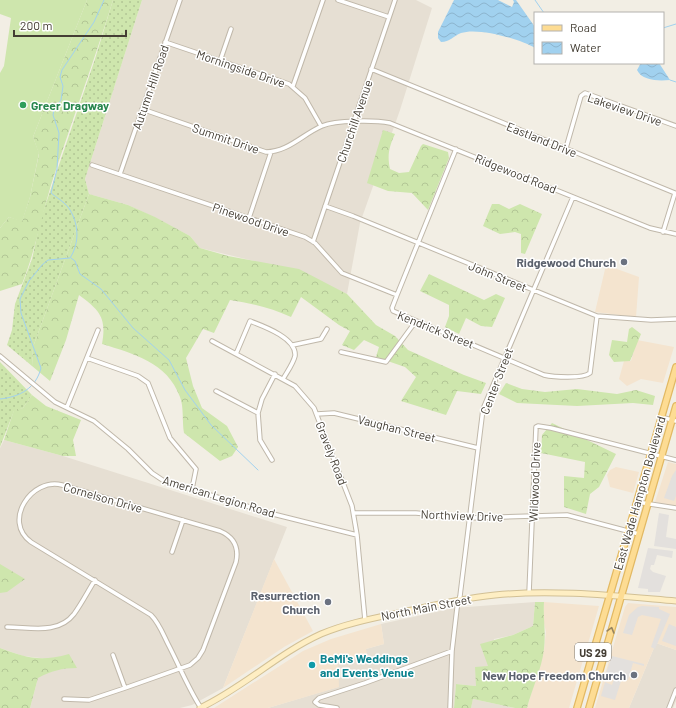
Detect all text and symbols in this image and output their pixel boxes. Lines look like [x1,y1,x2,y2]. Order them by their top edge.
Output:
scale bar [14,12,126,38]
legend [534,12,664,64]
text: 200 m [20,18,52,32]
text: Road [570,20,597,34]
text: Water [570,40,602,54]
street label: Autumn Hill Road [129,43,171,131]
street label: Morningside Drive [195,46,287,90]
street label: Churchill Avenue [333,78,375,164]
street label: Lakeview Drive [586,90,664,128]
place label: Greer Dragway [31,98,109,112]
marker: Greer Dragway [18,100,28,110]
street label: Eastland Drive [505,119,579,159]
street label: Summit Drive [191,120,261,156]
street label: Ridgewood Road [473,150,559,196]
street label: Pinewood Drive [211,199,291,239]
place label: Ridgewood Church [516,255,616,269]
marker: Ridgewood Church [619,257,629,267]
street label: John Street [467,258,529,294]
street label: Kendrick Street [396,307,476,351]
street label: Center Street [477,346,515,416]
street label: Vaughan Street [357,412,437,444]
street label: East Wade Hampton Boulevard [610,414,668,572]
street label: Gravely Road [313,419,351,487]
street label: Wildwood Drive [526,442,542,522]
street label: American Legion Road [161,472,277,520]
street label: Cornelson Drive [62,479,144,515]
street label: Northview Drive [420,507,504,523]
place label: Resurrection Church [251,588,320,616]
street label: North Main Street [380,591,472,623]
marker: Resurrection Church [323,597,333,607]
one-way arrow [606,627,615,634]
road number: US 29 [575,643,611,661]
place label: BeMi's Weddings and Events Venue [320,651,414,679]
marker: BeMi's Weddings and Events Venue [307,660,317,670]
place label: New Hope Freedom Church [482,668,626,682]
marker: New Hope Freedom Church [629,670,639,680]

